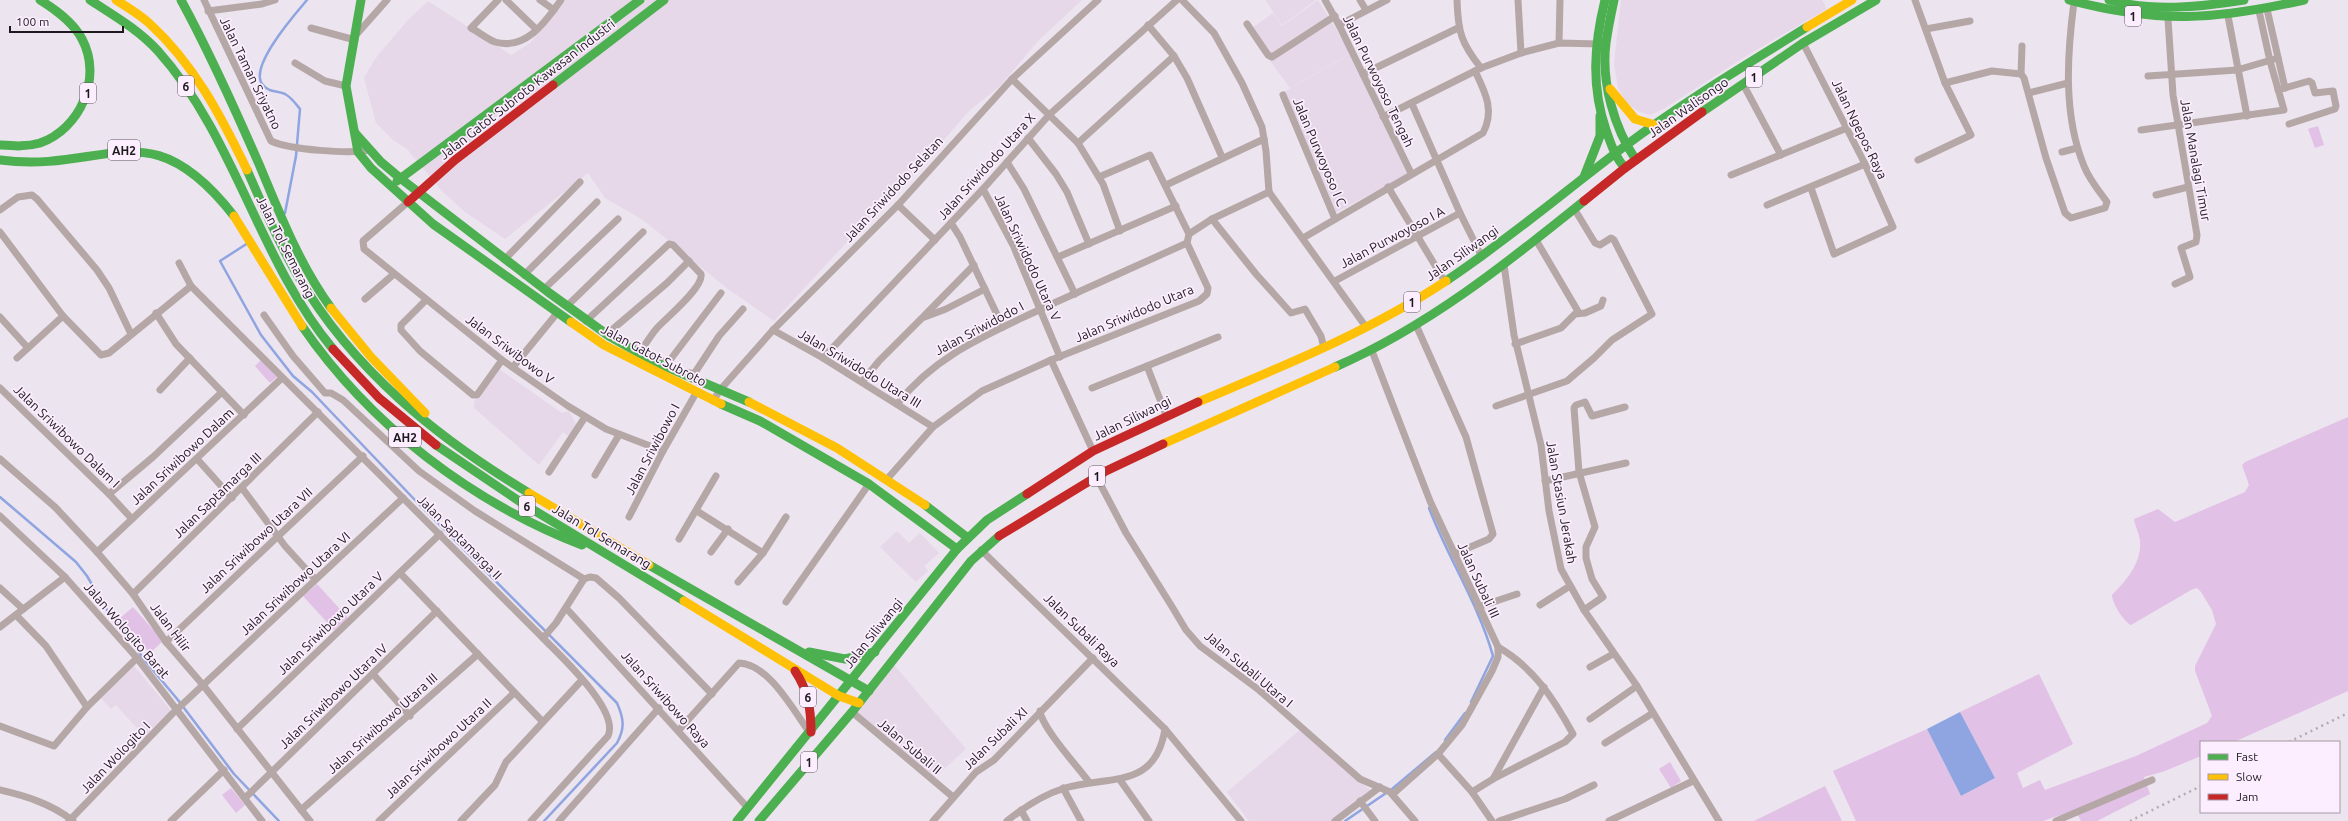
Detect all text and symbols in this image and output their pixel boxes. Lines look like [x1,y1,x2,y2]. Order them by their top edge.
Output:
road number: 1 [2125,6,2141,26]
scale bar [10,8,123,34]
street label: Jalan Purwoyoso Tengah [1341,13,1417,149]
text: 100 m [16,15,49,28]
street label: Jalan Taman Sriyatno [218,15,284,131]
street label: Jalan Gatot Subroto Kawasan Industri [437,16,617,162]
road number: 1 [1746,67,1762,87]
street label: Jalan Walisongo [1645,74,1731,140]
road number: 6 [178,76,194,96]
street label: Jalan Ngepos Raya [1830,77,1890,181]
road number: 1 [80,83,96,103]
street label: Jalan Purwoyoso I C [1291,96,1349,208]
street label: Jalan Manalagi Timur [2178,98,2214,222]
street label: Jalan Sriwidodo Utara X [935,110,1037,222]
street label: Jalan Sriwidodo Selatan [841,134,945,244]
road number: AH2 [108,140,140,160]
street label: Jalan Sriwidodo Utara V [992,191,1064,323]
street label: Jalan Tol Semarang [254,194,318,300]
street label: Jalan Purwoyoso I A [1337,203,1447,271]
street label: Jalan Siliwangi [1423,223,1501,283]
street label: Jalan Sriwidodo Utara [1073,282,1195,344]
road number: 1 [1404,292,1420,312]
street label: Jalan Sriwidodo I [932,299,1026,357]
street label: Jalan Sriwibowo V [464,312,557,387]
street label: Jalan Gatot Subroto [599,321,709,389]
street label: Jalan Sriwidodo Utara III [796,326,924,410]
street label: Jalan Sriwibowo Dalam I [11,382,123,490]
street label: Jalan Siliwangi [1091,393,1173,443]
street label: Jalan Sriwibowo I [622,401,682,497]
street label: Jalan Sriwibowo Dalam [128,405,236,507]
road number: AH2 [389,427,421,447]
street label: Jalan Stasiun Jerakah [1544,439,1580,565]
street label: Jalan Saptamarga III [170,450,264,540]
road number: 1 [1089,466,1105,486]
street label: Jalan Sriwibowo Utara VII [197,484,315,596]
street label: Jalan Saptamarga II [415,492,505,582]
road number: 6 [519,496,535,516]
street label: Jalan Tol Semarang [550,501,654,571]
street label: Jalan Subali III [1455,540,1503,620]
street label: Jalan Sriwibowo Utara VI [274,568,386,677]
street label: Jalan Sriwibowo Utara V [274,568,386,678]
street label: Jalan Wologito Barat [82,579,172,681]
street label: Jalan Subali Raya [1041,590,1123,670]
street label: Jalan Siliwangi [841,596,905,670]
street label: Jalan Hilir [148,600,194,654]
street label: Jalan Subali Utara I [1202,628,1296,710]
street label: Jalan Sriwibowo Utara IV [276,640,390,751]
street label: Jalan Sriwibowo Raya [619,648,713,750]
street label: Jalan Sriwibowo Utara III [324,669,440,777]
road number: 6 [800,687,816,707]
street label: Jalan Sriwibowo Utara II [382,695,494,801]
street label: Jalan Subali XI [960,704,1030,772]
street label: Jalan Subali II [876,715,944,777]
street label: Jalan Wologito I [77,718,153,796]
legend [2200,741,2340,813]
text: Fast [2236,750,2258,763]
road number: 1 [801,752,817,772]
text: Slow [2236,770,2262,783]
text: Jam [2236,790,2258,803]

